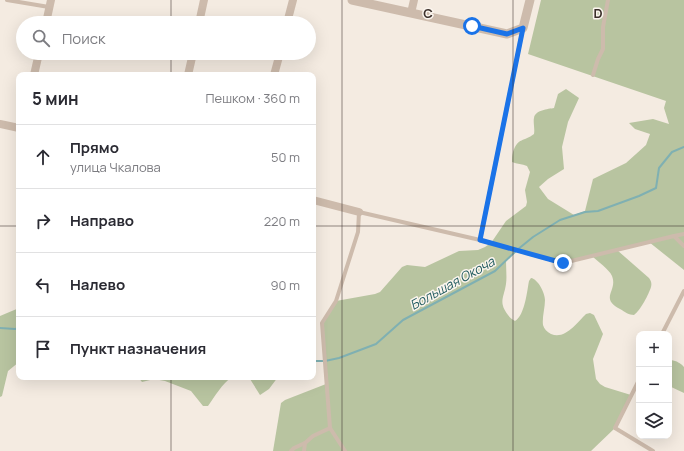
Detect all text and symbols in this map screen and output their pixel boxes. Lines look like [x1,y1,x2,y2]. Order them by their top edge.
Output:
text: C [423,4,433,22]
text: D [593,4,603,22]
search box [16,16,316,60]
route start [463,17,481,35]
icon: search [30,27,52,49]
text: Поиск [62,28,106,49]
text: 5 мин [32,87,79,110]
text: Пешком · 360 m [206,89,300,107]
text: Прямо [70,137,119,158]
icon: ahead [32,146,54,168]
text: 50 m [271,148,300,166]
text: улица Чкалова [70,158,161,176]
icon: right [32,210,54,232]
text: Направо [70,210,134,231]
text: 220 m [264,212,300,230]
water label: Большая Окоча [406,252,498,314]
route end [554,254,572,272]
icon: left [32,274,54,296]
text: Налево [70,274,125,295]
text: 90 m [270,276,300,294]
map controls [636,331,672,439]
button: + [636,331,672,367]
icon: arrive [32,338,54,360]
text: Пункт назначения [70,338,206,359]
button: − [636,367,672,403]
button: layers [636,403,672,439]

